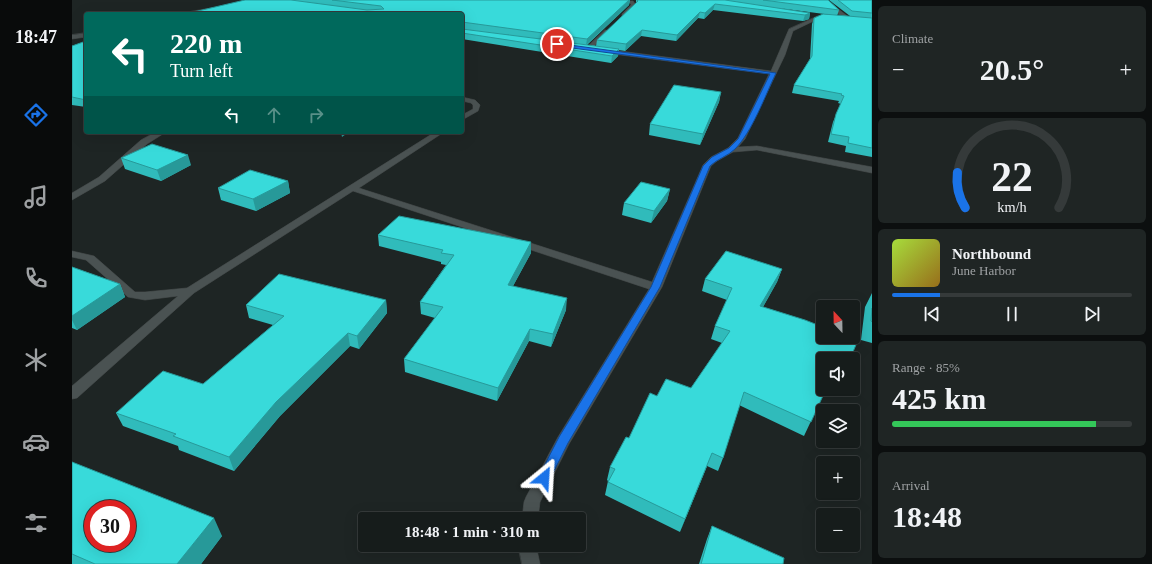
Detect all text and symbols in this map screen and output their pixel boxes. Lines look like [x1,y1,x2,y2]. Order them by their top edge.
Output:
text: 18:47 [15,27,57,47]
pin [540,27,574,61]
icon: left [104,28,156,80]
text: 220 m [170,28,242,59]
text: Climate [892,31,933,46]
icon: arrive [546,33,568,55]
text: 20.5° [980,53,1044,86]
text: − [892,57,904,82]
text: + [1120,57,1132,82]
text: Turn left [170,61,233,81]
icon: directions [22,101,50,129]
icon: left [221,104,243,126]
icon: ahead [263,104,285,126]
icon: right [305,104,327,126]
text: 22 [991,154,1033,200]
icon: music [22,183,50,211]
text: km/h [997,199,1027,215]
text: Northbound [952,246,1031,262]
text: June Harbor [952,263,1016,278]
icon: phone [22,264,50,292]
north arrow [816,300,860,344]
map controls [816,300,860,552]
icon: previous [921,303,943,325]
icon: pause [1001,303,1023,325]
icon: next [1081,303,1103,325]
icon: climate [22,346,50,374]
button: sound [816,352,860,396]
text: Range · 85% [892,360,960,375]
text: 425 km [892,382,986,415]
button: layers [816,404,860,448]
icon: car [22,428,50,456]
button: + [816,456,860,500]
position arrow [523,457,565,499]
text: Arrival [892,478,930,493]
speed limit sign: 30 [84,500,136,552]
text: 18:48 [892,500,962,533]
button: − [816,508,860,552]
icon: filters [22,509,50,537]
text: 18:48 · 1 min · 310 m [405,524,540,540]

